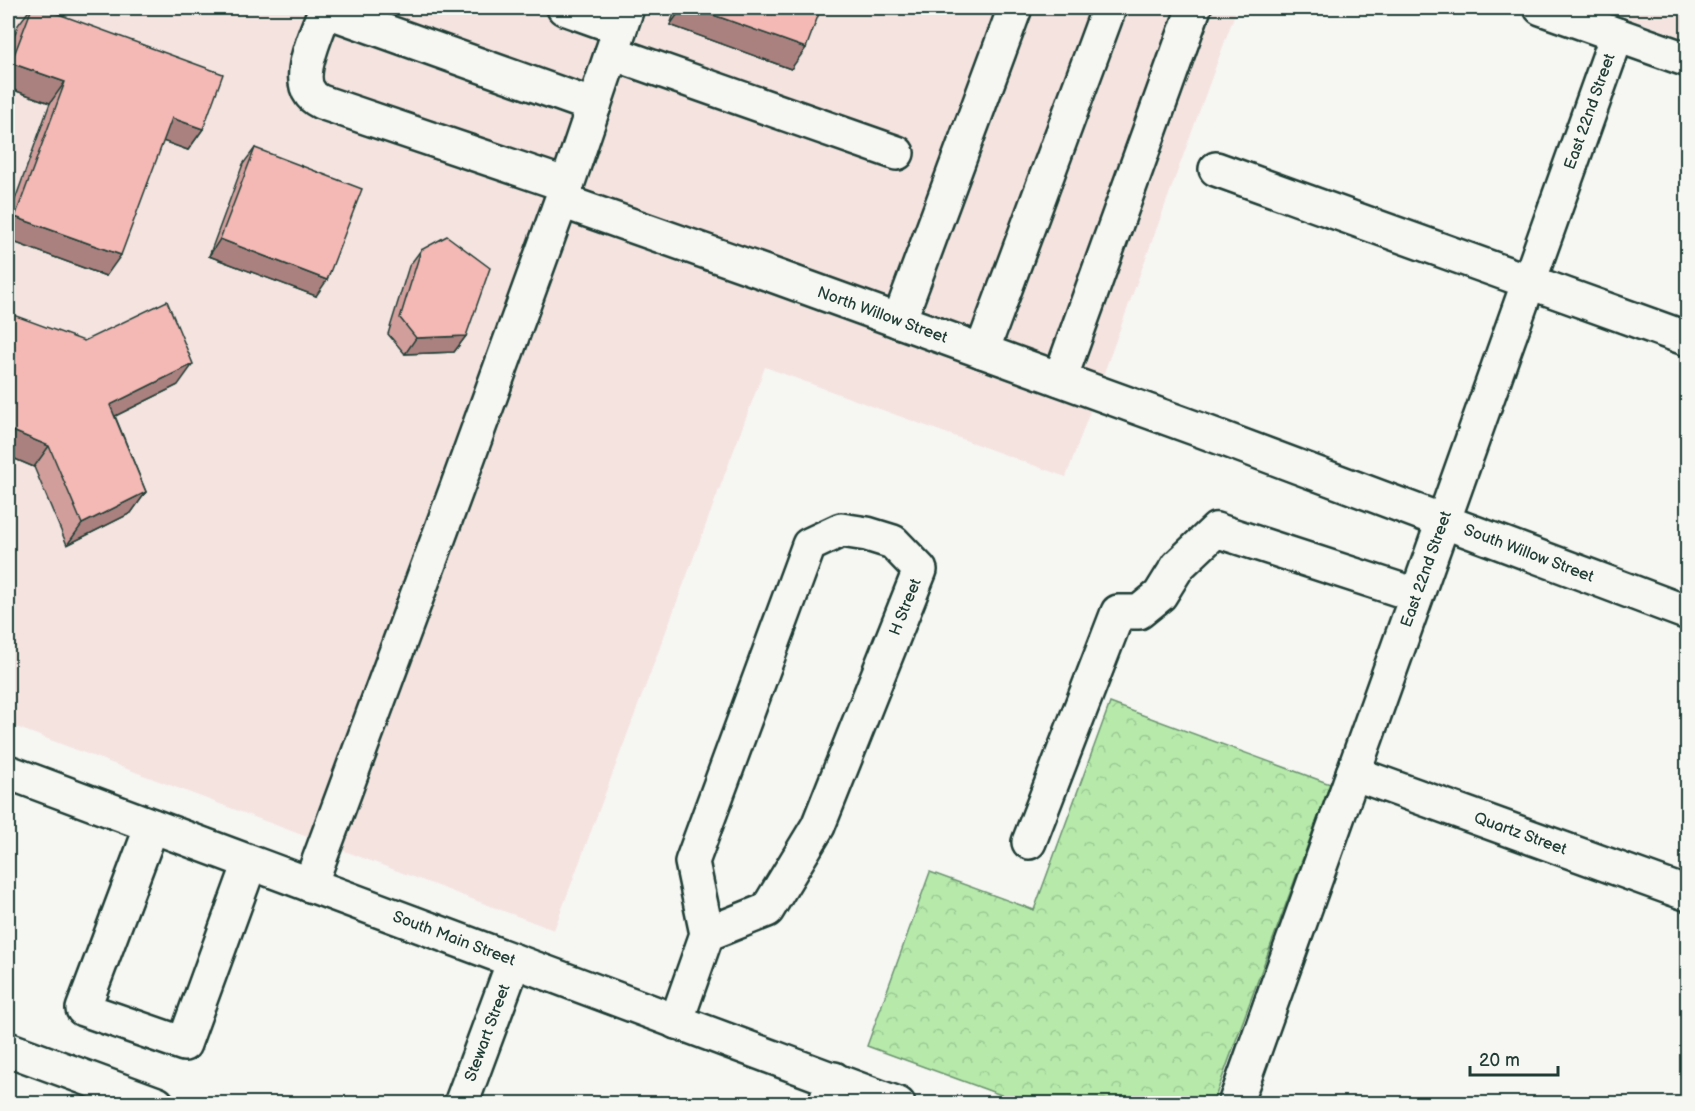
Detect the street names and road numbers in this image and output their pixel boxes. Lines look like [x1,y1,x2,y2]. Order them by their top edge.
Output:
street label: East 22nd Street [1560,51,1619,172]
street label: North Willow Street [815,283,950,347]
street label: East 22nd Street [1397,508,1456,630]
street label: South Willow Street [1461,520,1597,586]
street label: H Street [885,576,925,638]
street label: Quartz Street [1472,808,1569,859]
street label: South Main Street [390,907,518,970]
street label: Stewart Street [461,981,514,1084]

